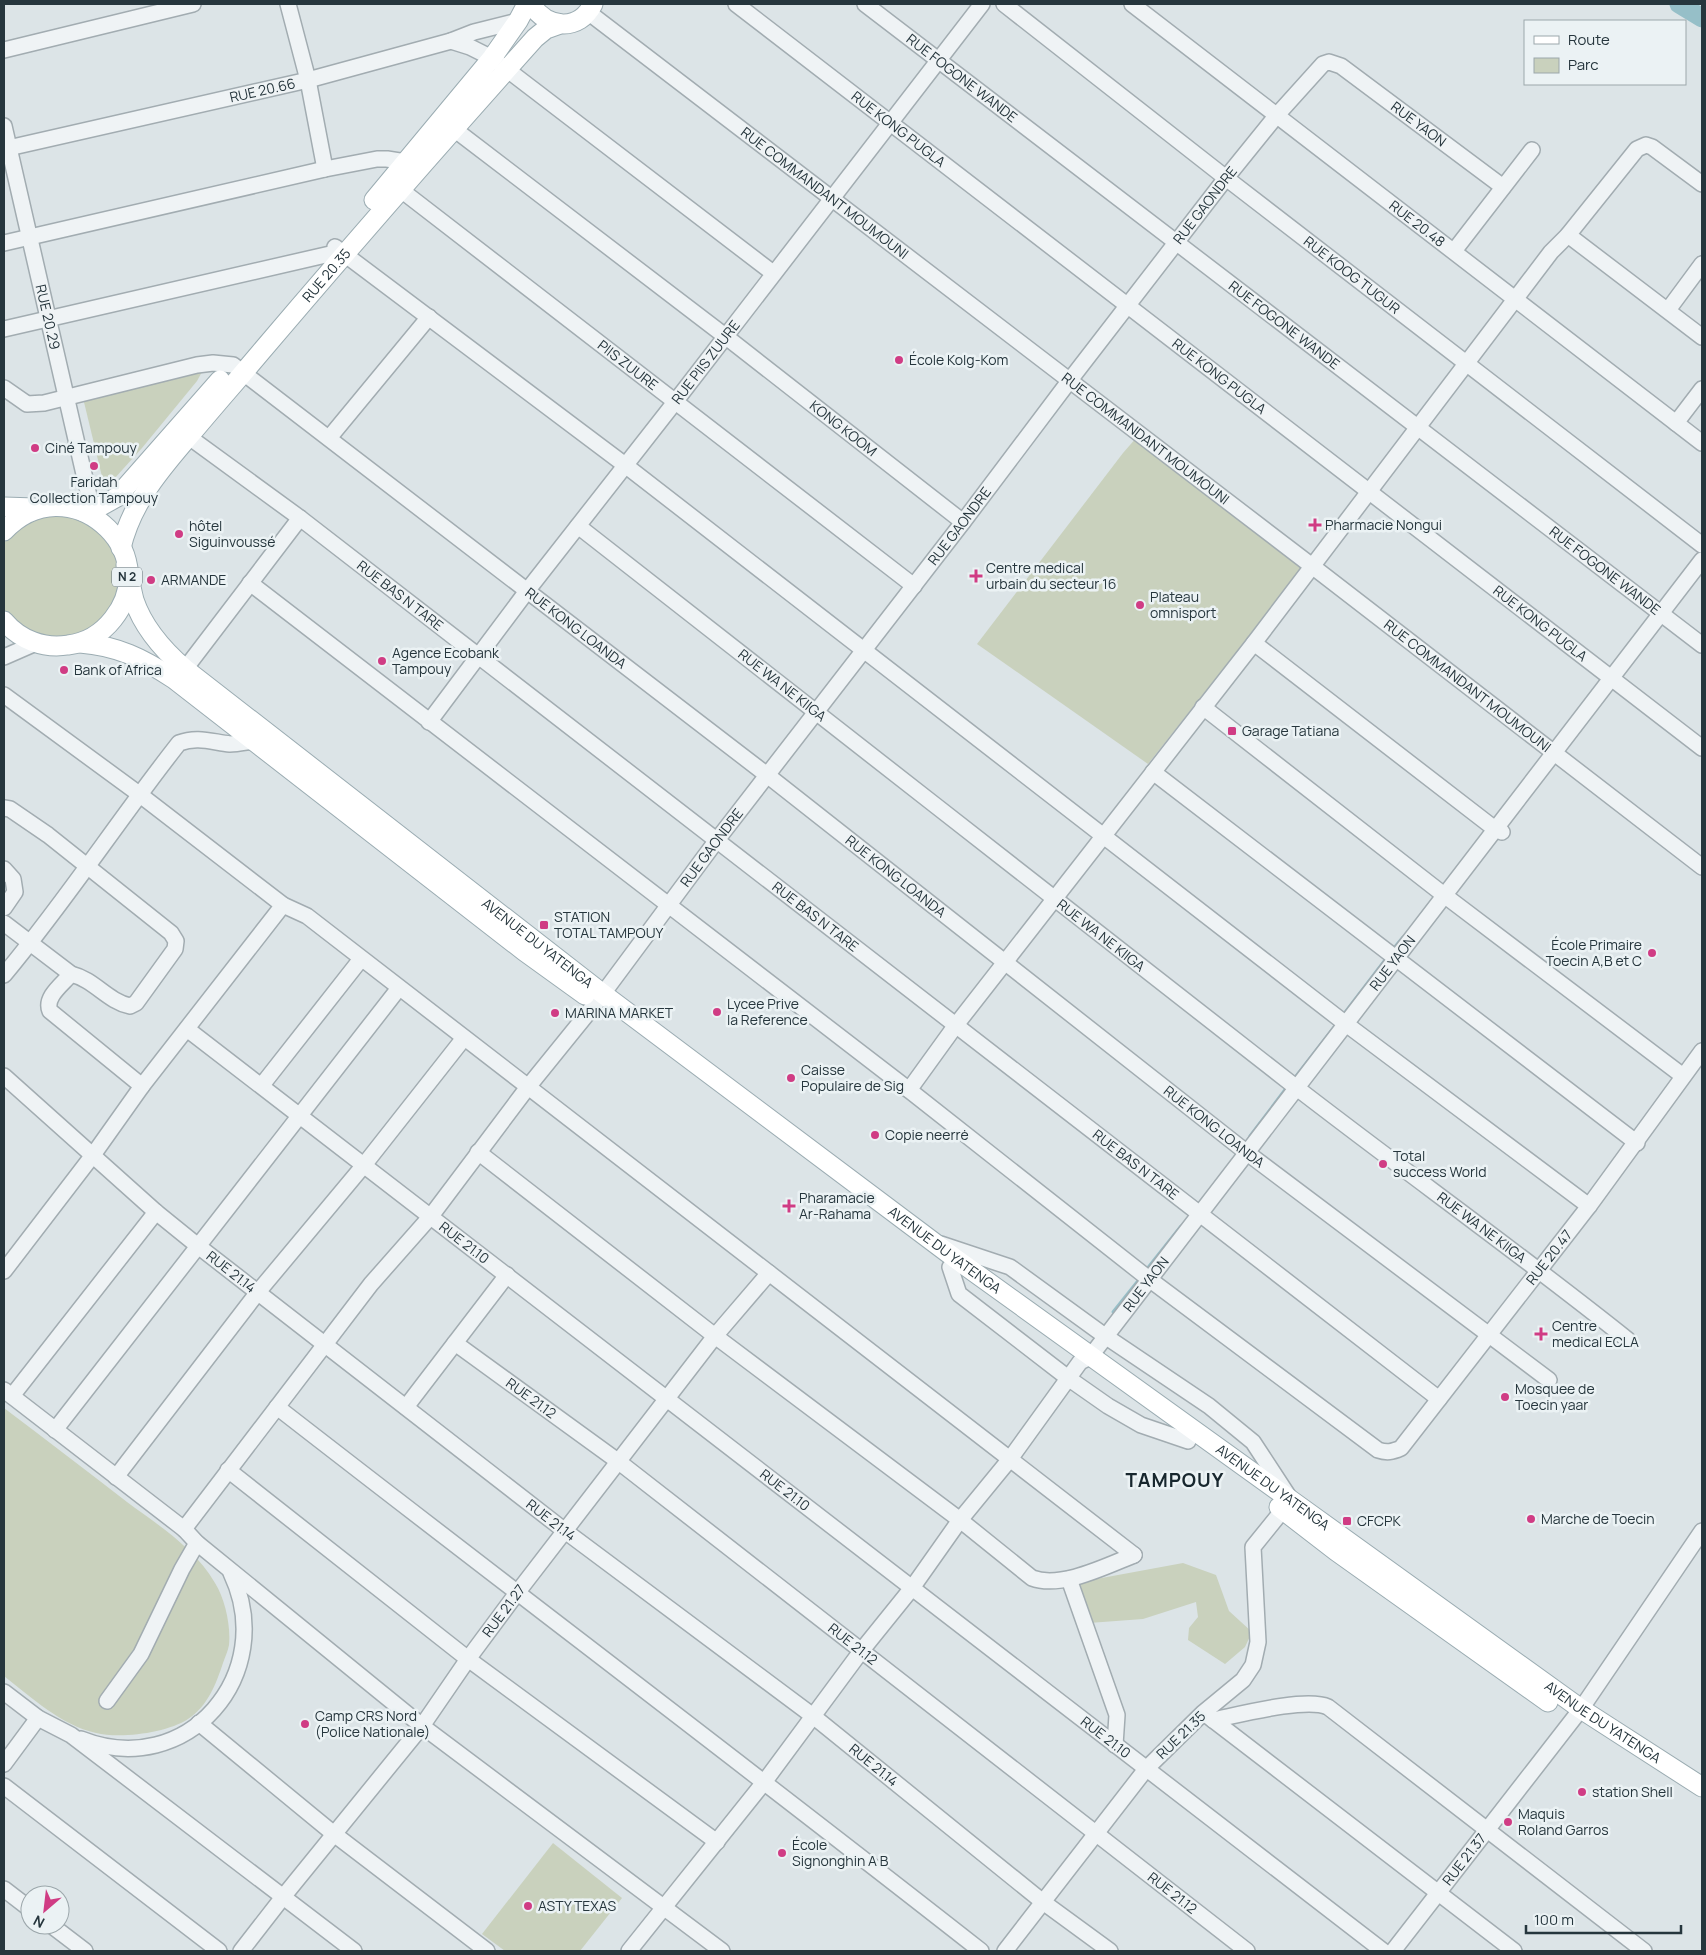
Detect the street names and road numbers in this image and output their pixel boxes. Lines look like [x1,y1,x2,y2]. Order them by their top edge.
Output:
street label: RUE FOGONE WANDE [903,29,1022,126]
street label: RUE 20.66 [228,73,297,107]
street label: RUE KONG PUGLA [848,86,950,171]
street label: RUE YAON [1387,97,1450,150]
street label: RUE COMMANDANT MOUMOUNI [737,122,913,263]
street label: RUE GAONDRE [1168,162,1241,248]
street label: RUE 20.48 [1386,196,1449,251]
street label: RUE KOOG TUGUR [1300,231,1404,318]
street label: RUE 20.35 [298,244,355,306]
street label: RUE FOGONE WANDE [1225,276,1344,373]
street label: RUE 20.29 [32,283,65,351]
street label: RUE PIIS ZUURE [667,316,744,408]
street label: RUE KONG PUGLA [1169,334,1271,418]
street label: PIIS ZUURE [594,335,662,394]
street label: RUE COMMANDANT MOUMOUNI [1058,368,1234,508]
street label: KONG KOOM [806,396,881,460]
street label: RUE GAONDRE [923,483,995,569]
street label: RUE FOGONE WANDE [1546,522,1665,619]
street label: RUE BAS N TARE [353,556,447,634]
road number: N 2 [112,568,142,586]
street label: RUE KONG PUGLA [1490,581,1591,665]
street label: RUE KONG LOANDA [521,583,631,673]
street label: RUE COMMANDANT MOUMOUNI [1380,615,1555,756]
street label: RUE WA NE KIIGA [735,644,831,725]
street label: RUE GAONDRE [675,804,747,890]
street label: RUE KONG LOANDA [842,830,950,921]
street label: RUE BAS N TARE [769,877,863,956]
street label: AVENUE DU YATENGA [478,893,597,992]
street label: RUE WA NE KIIGA [1053,894,1149,975]
street label: RUE YAON [1365,931,1419,994]
street label: RUE KONG LOANDA [1160,1081,1269,1172]
street label: RUE BAS N TARE [1089,1125,1183,1203]
street label: RUE WA NE KIIGA [1434,1187,1531,1267]
street label: AVENUE DU YATENGA [885,1201,1005,1298]
street label: RUE 21.10 [436,1217,493,1268]
street label: RUE 20.47 [1521,1226,1576,1288]
street label: RUE 21.14 [203,1246,260,1297]
street label: RUE YAON [1118,1253,1173,1315]
street label: RUE 21.12 [502,1373,560,1422]
street label: AVENUE DU YATENGA [1212,1439,1334,1534]
street label: RUE 21.10 [756,1464,814,1515]
street label: RUE 21.14 [523,1494,580,1545]
street label: RUE 21.27 [478,1580,529,1641]
street label: RUE 21.12 [825,1618,882,1669]
street label: AVENUE DU YATENGA [1541,1676,1665,1767]
street label: RUE 21.35 [1152,1706,1209,1763]
street label: RUE 21.10 [1077,1712,1135,1762]
street label: RUE 21.14 [845,1739,902,1790]
street label: RUE 21.37 [1438,1829,1490,1889]
street label: RUE 21.12 [1144,1867,1201,1918]

